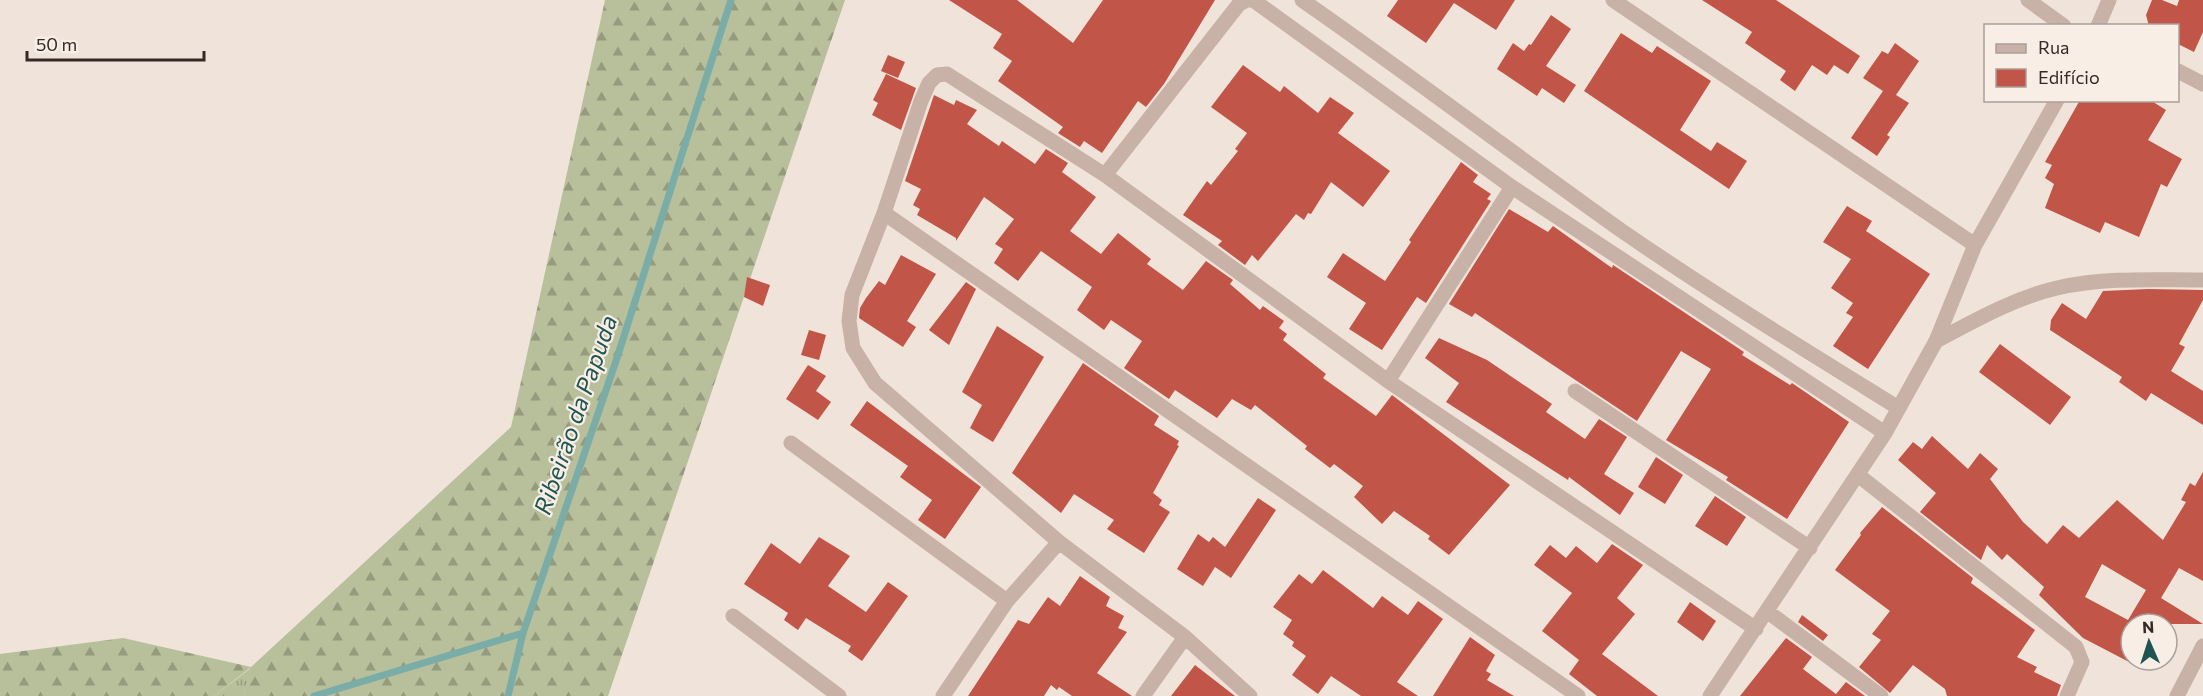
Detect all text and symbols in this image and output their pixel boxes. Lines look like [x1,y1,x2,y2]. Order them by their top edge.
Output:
scale bar [27,24,204,62]
legend [1984,24,2179,102]
text: 50 m [36,33,77,55]
text: Rua [2038,36,2069,58]
text: Edifício [2038,66,2100,88]
water label: Ribeirão da Papuda [527,311,622,518]
north arrow [2119,612,2179,672]
text: N [2142,617,2155,636]

